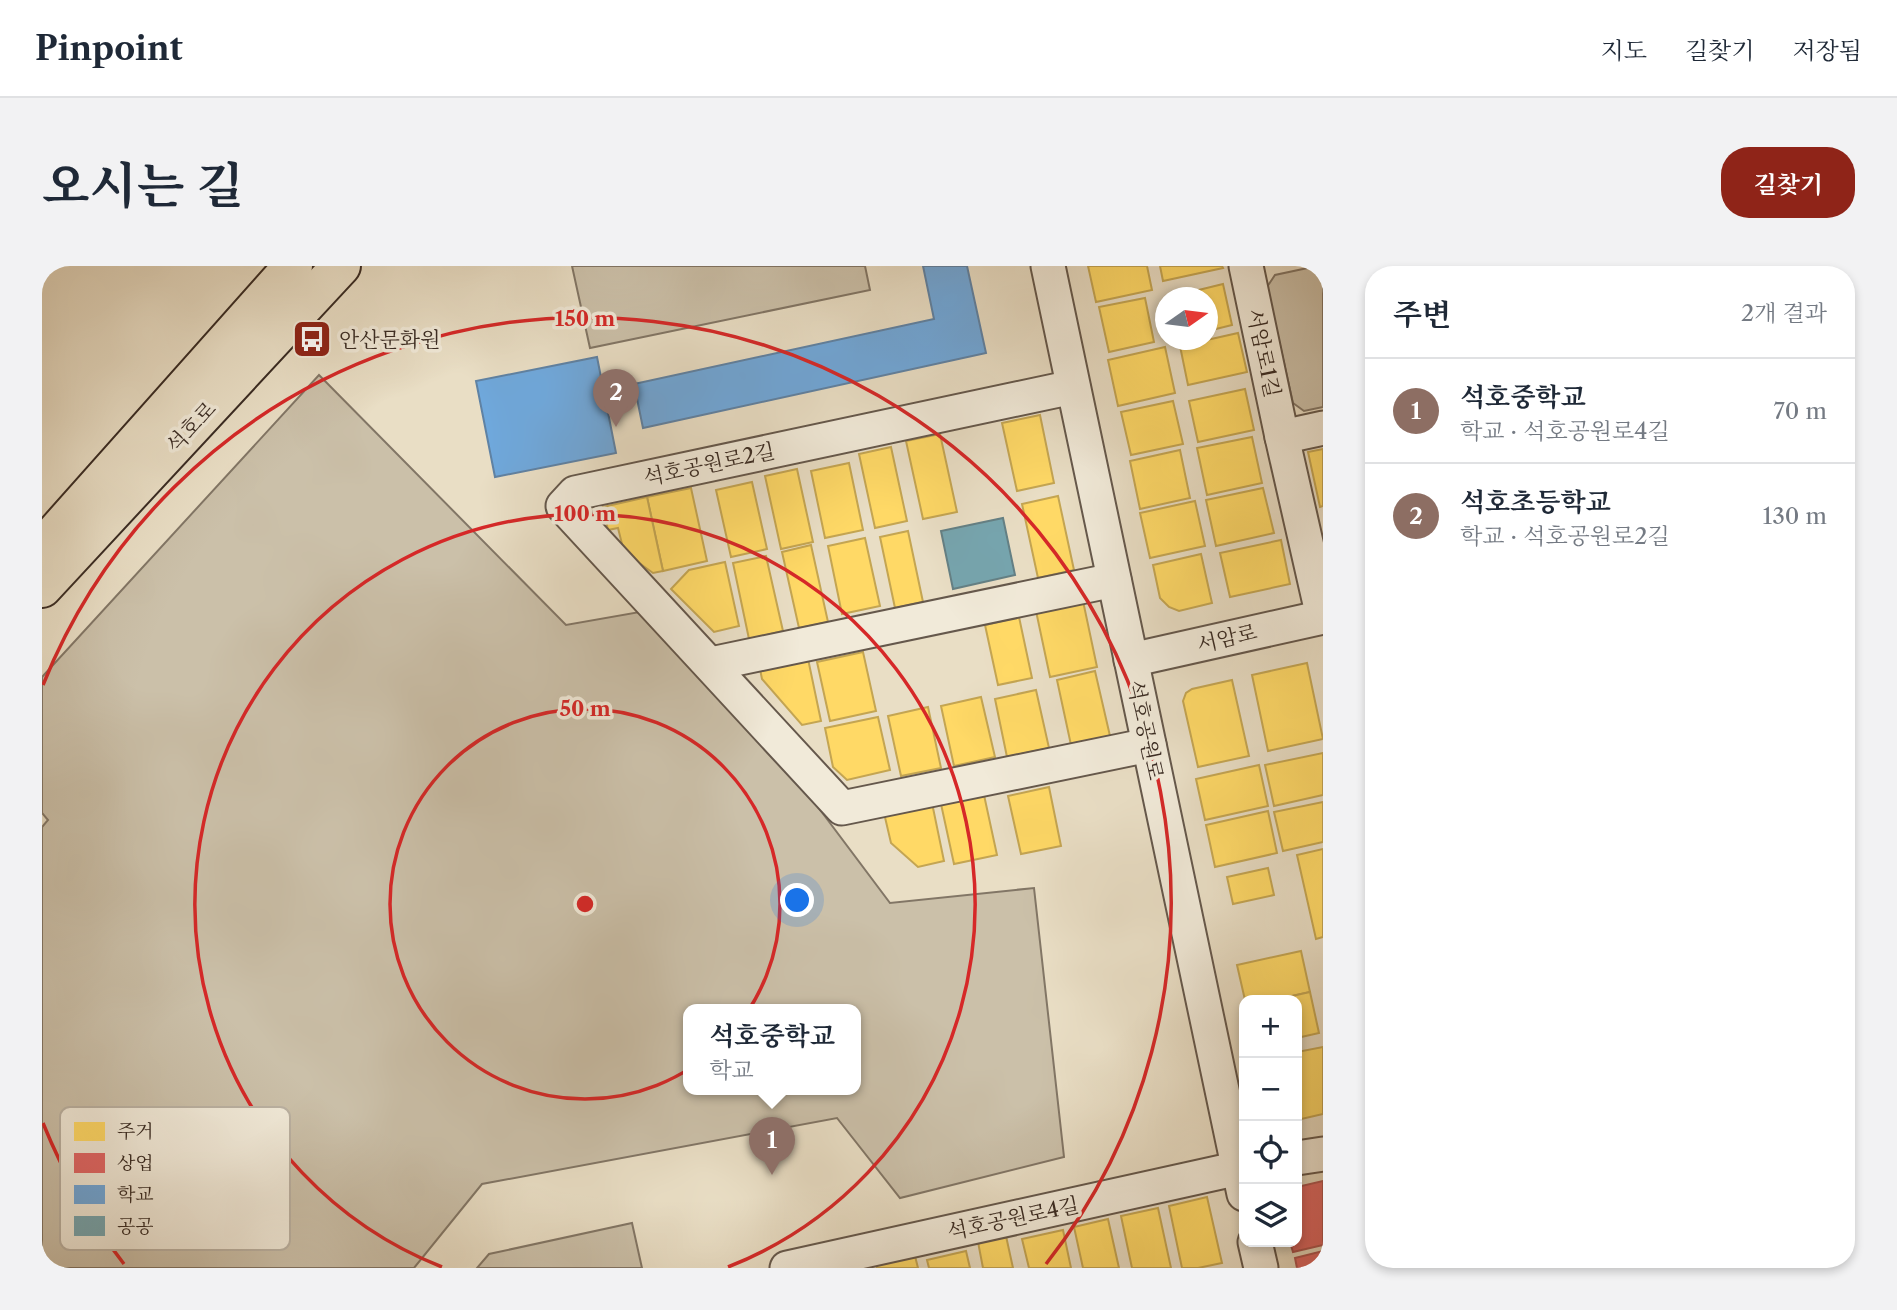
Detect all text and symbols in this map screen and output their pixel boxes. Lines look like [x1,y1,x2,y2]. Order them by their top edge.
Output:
text: Pinpoint [35,28,183,69]
text: 지도 [1601,36,1647,65]
text: 길찾기 [1685,36,1754,65]
text: 저장됨 [1792,36,1862,65]
button: 길찾기 [1721,147,1855,218]
text: 오시는 길 [42,155,244,216]
north arrow [1155,287,1218,350]
text: 주변 [1393,296,1451,333]
text: 2개 결과 [1741,299,1827,327]
text: 150 m [555,306,615,331]
street label: 서암로1길 [1242,306,1286,400]
bus stop icon: 안산문화원 [291,318,333,360]
place label: 안산문화원 [339,327,440,352]
pin: 2 [593,369,639,427]
text: 석호중학교 [1460,381,1586,413]
street label: 석호로 [161,396,221,458]
text: 1 [1411,397,1421,425]
text: 70 m [1774,397,1827,425]
text: 학교 · 석호공원로4길 [1460,417,1670,445]
street label: 석호공원로2길 [641,438,777,490]
text: 석호초등학교 [1460,486,1611,518]
text: 100 m [554,501,616,526]
text: 2 [1409,502,1423,530]
text: 130 m [1763,502,1827,530]
text: 학교 · 석호공원로2길 [1460,522,1670,550]
street label: 서암로 [1195,619,1259,657]
street label: 석호공원로 [1123,678,1169,782]
text: 50 m [559,696,611,721]
your location [780,883,814,917]
centre of rings [573,892,597,916]
map controls [1239,995,1302,1247]
button: + [1239,995,1302,1058]
popup [683,1004,861,1095]
text: 석호중학교 [709,1020,835,1052]
text: 학교 [709,1056,754,1084]
button: − [1239,1058,1302,1121]
legend [60,1107,290,1250]
pin: 1 [749,1117,795,1175]
text: 주거 [117,1120,154,1143]
button: locate [1239,1121,1302,1184]
text: 상업 [117,1152,154,1175]
text: 학교 [117,1183,154,1206]
button: layers [1239,1184,1302,1247]
street label: 석호공원로4길 [945,1192,1081,1244]
text: 공공 [117,1215,154,1238]

